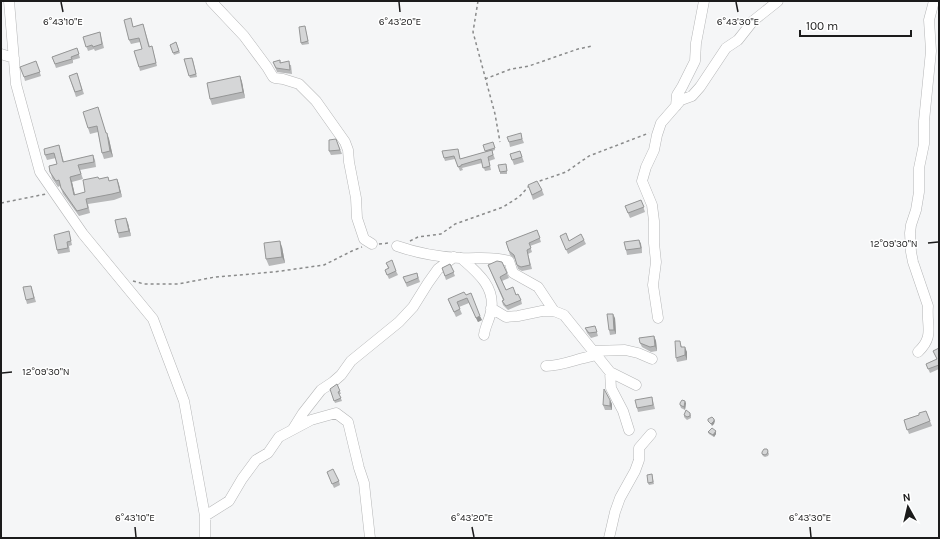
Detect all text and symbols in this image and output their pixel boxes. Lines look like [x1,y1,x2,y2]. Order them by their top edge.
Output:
scale bar [800,12,911,38]
text: 6°43'10"E [43,16,83,28]
text: 6°43'20"E [379,16,421,28]
text: 6°43'30"E [717,16,759,28]
text: 100 m [806,19,838,33]
text: 12°09'30"N [870,238,918,250]
text: 12°09'30"N [22,366,70,378]
north arrow [888,487,928,527]
text: N [902,491,911,505]
text: 6°43'10"E [115,512,155,524]
text: 6°43'20"E [451,512,493,524]
text: 6°43'30"E [789,512,831,524]

